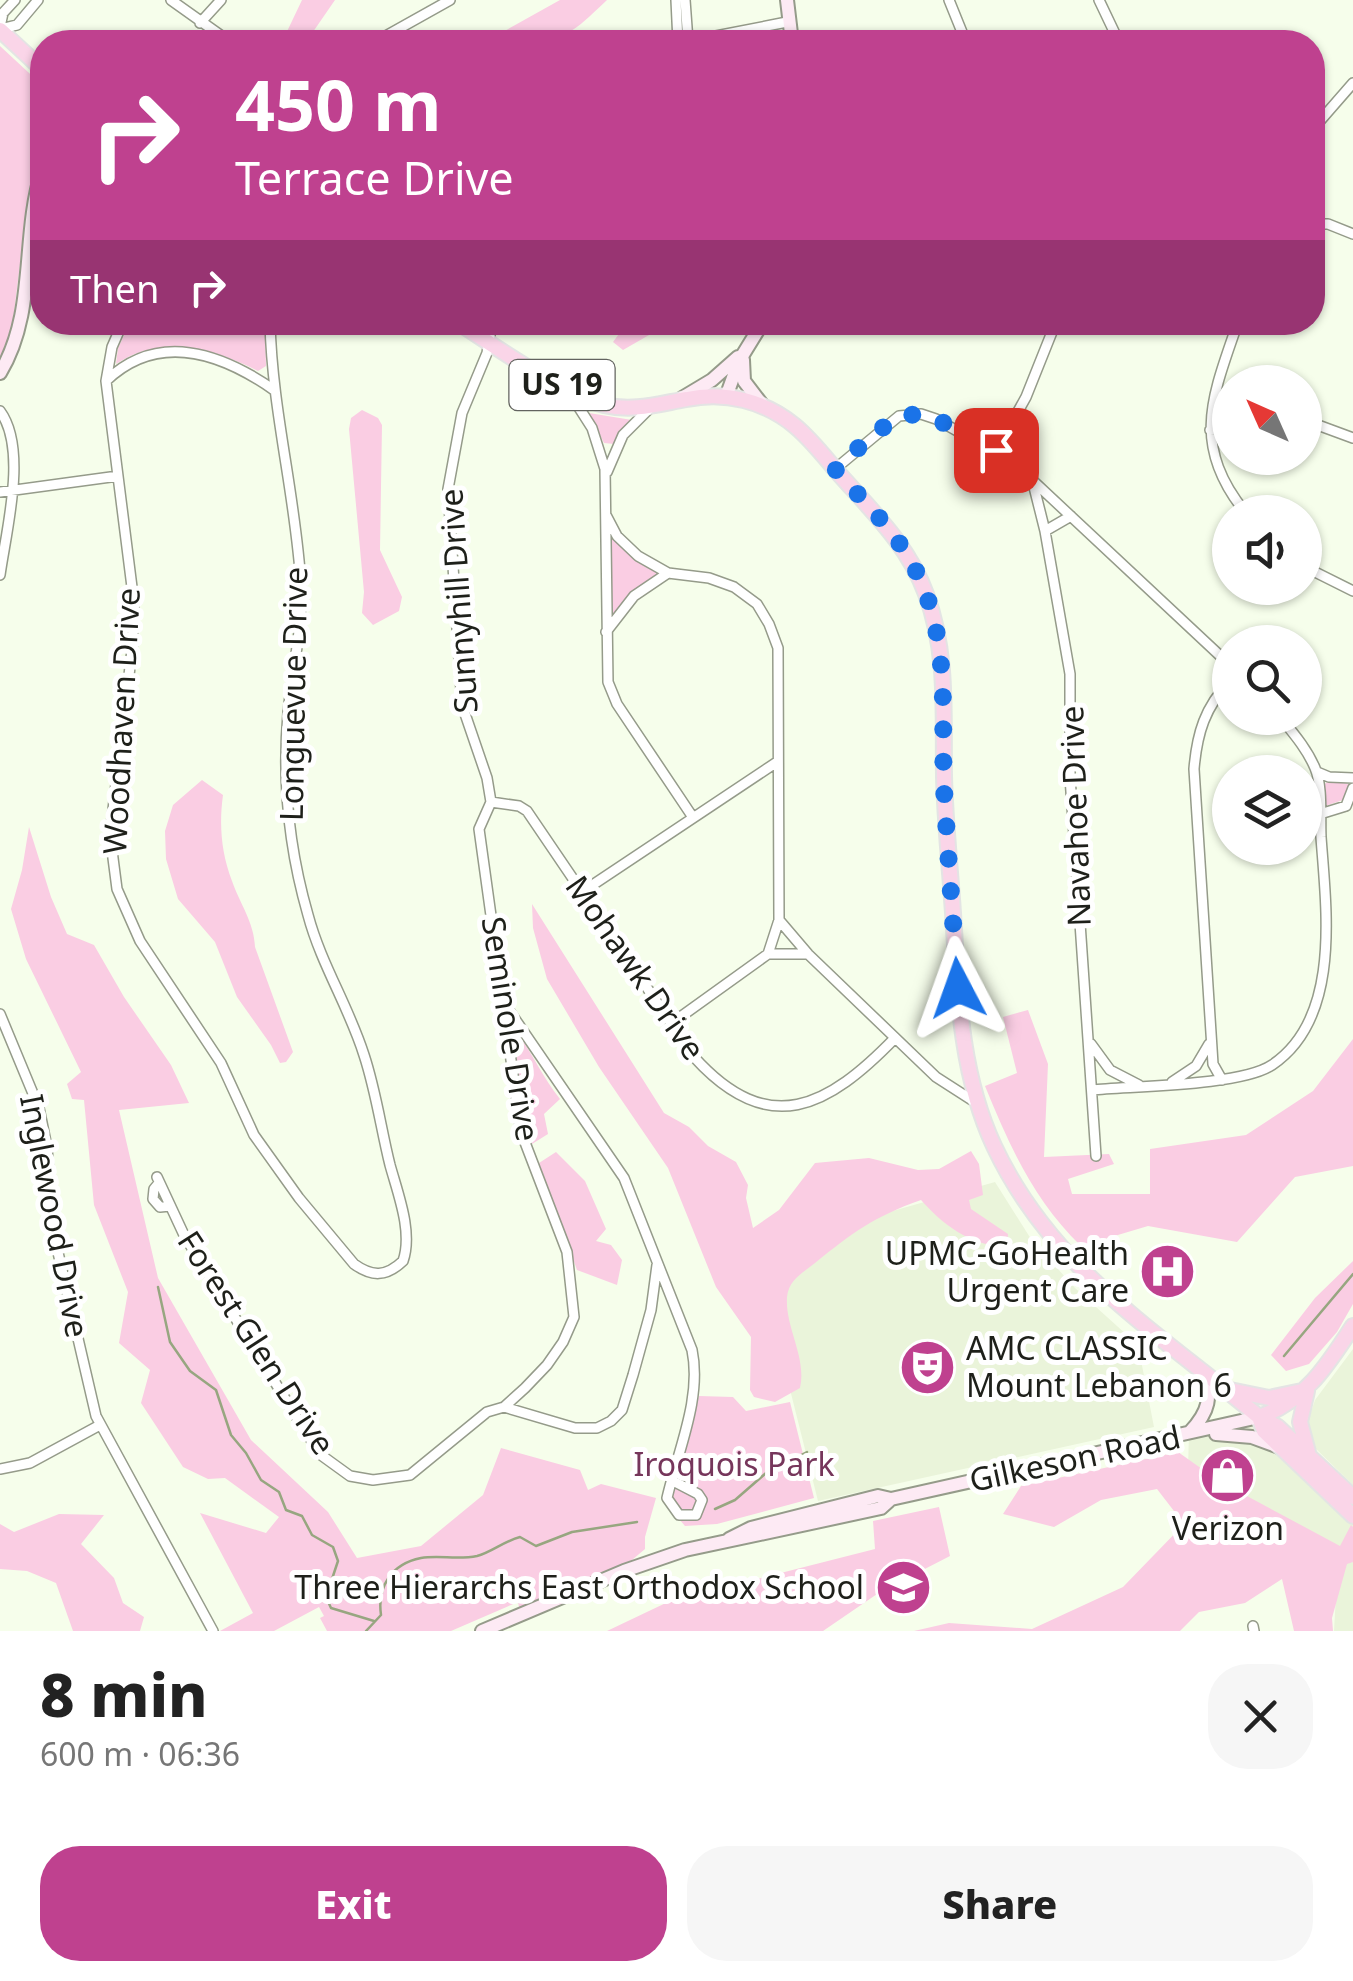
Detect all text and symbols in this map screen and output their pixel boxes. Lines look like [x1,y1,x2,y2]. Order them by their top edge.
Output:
text: 450 m [235,56,442,152]
icon: right [70,70,200,200]
text: Terrace Drive [235,147,514,208]
icon: right [180,260,235,315]
text: Then [70,262,160,314]
road number: US 19 [510,360,614,410]
north arrow [1212,365,1322,475]
map controls [1212,365,1322,865]
pin [954,408,1039,493]
icon: arrive [969,423,1024,478]
street label: Sunnyhill Drive [428,487,487,715]
button: sound [1212,495,1322,605]
street label: Longuevue Drive [269,566,316,821]
street label: Woodhaven Drive [92,587,149,855]
button: search [1212,625,1322,735]
street label: Navahoe Drive [1049,705,1100,927]
button: layers [1212,755,1322,865]
street label: Mohawk Drive [557,866,716,1068]
street label: Seminole Drive [473,913,550,1144]
position arrow [906,936,1010,1040]
street label: Inglewood Drive [11,1090,100,1341]
street label: Forest Glen Drive [169,1222,346,1462]
place label: UPMC-GoHealth Urgent Care [885,1231,1129,1311]
hospital icon: UPMC-GoHealth Urgent Care [1138,1242,1198,1302]
place label: AMC CLASSIC Mount Lebanon 6 [966,1326,1232,1406]
theatre icon: AMC CLASSIC Mount Lebanon 6 [897,1337,957,1397]
street label: Gilkeson Road [965,1414,1184,1501]
park label: Iroquois Park [633,1442,835,1485]
shop icon: Verizon [1198,1445,1258,1505]
place label: Verizon [1172,1506,1284,1549]
school or university icon: Three Hierarchs East Orthodox School [873,1558,933,1618]
place label: Three Hierarchs East Orthodox School [294,1565,864,1608]
text: 8 min [40,1653,208,1735]
button: close [1208,1664,1313,1769]
text: 600 m · 06:36 [40,1732,240,1775]
button: Exit [40,1846,667,1961]
button: Share [687,1846,1313,1961]

